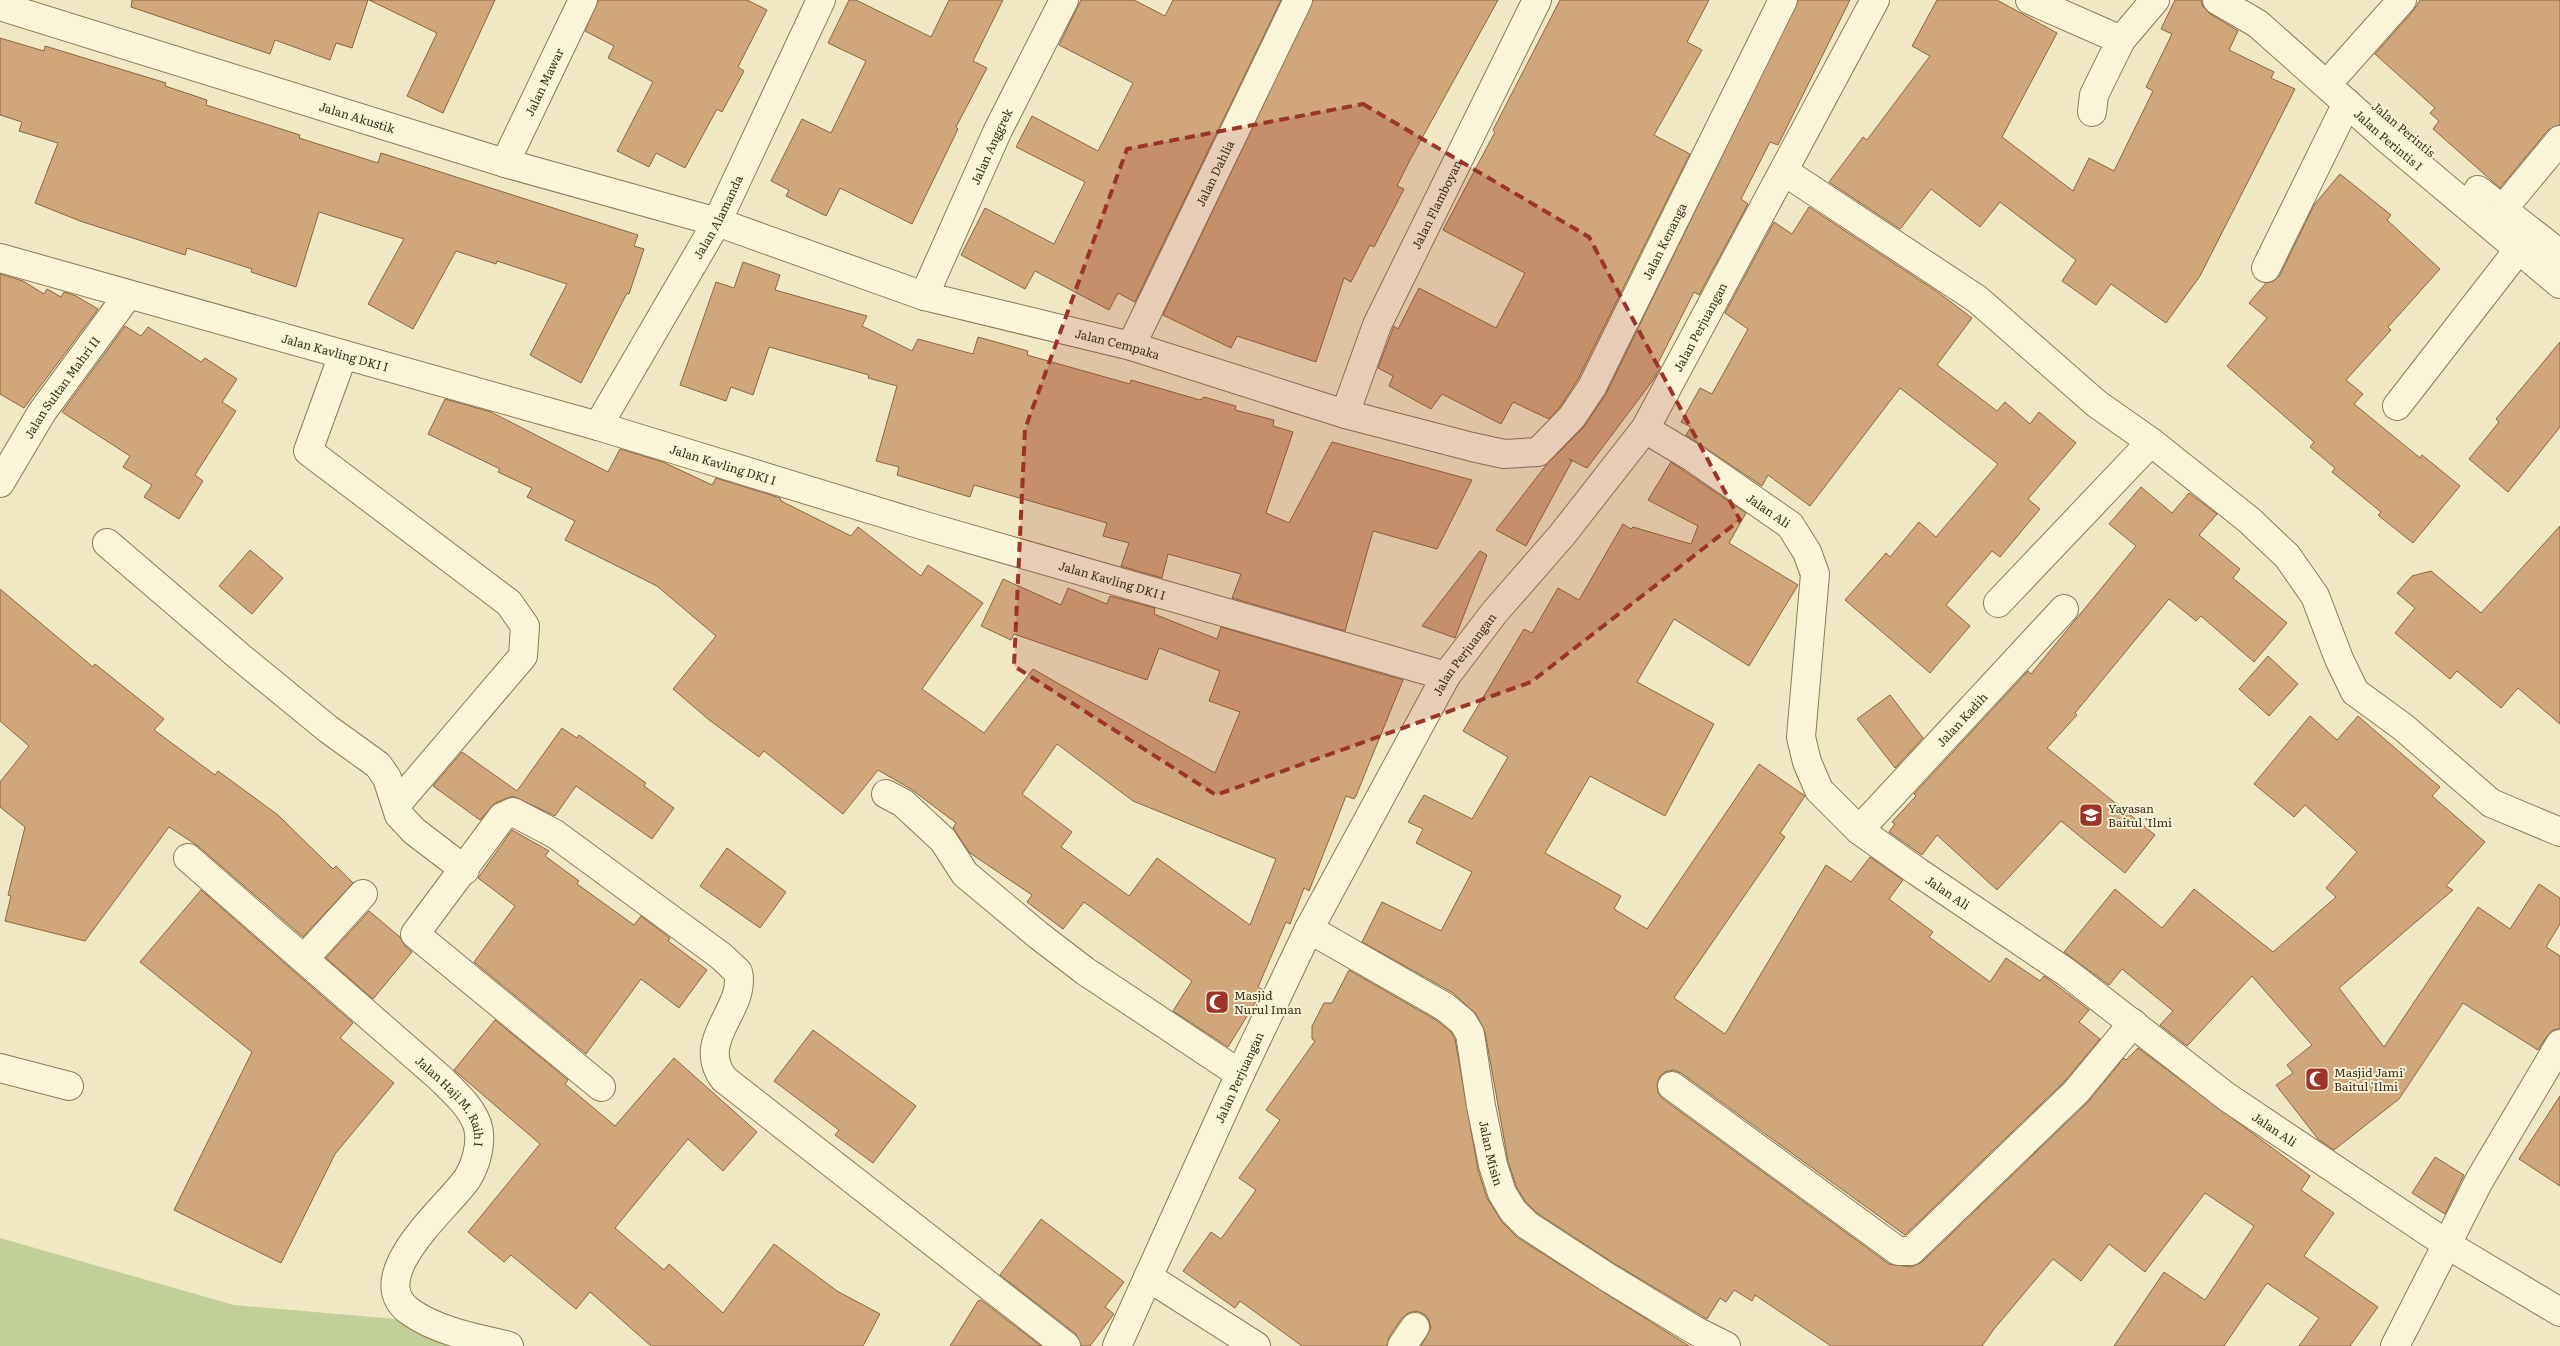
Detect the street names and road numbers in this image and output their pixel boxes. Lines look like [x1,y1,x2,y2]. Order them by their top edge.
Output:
street label: Jalan Mawar [520,44,568,119]
street label: Jalan Akustik [317,97,398,137]
street label: Jalan Perintis [2368,97,2440,161]
street label: Jalan Anggrek [966,104,1017,187]
street label: Jalan Perintis I [2350,105,2427,174]
street label: Jalan Dahlia [1191,136,1238,209]
street label: Jalan Flamboyan [1407,157,1466,252]
street label: Jalan Alamanda [688,172,747,262]
street label: Jalan Kenanga [1638,199,1691,282]
street label: Jalan Perjuangan [1668,279,1731,375]
street label: Jalan Cempaka [1073,324,1163,364]
street label: Jalan Kavling DKI I [279,328,391,376]
street label: Jalan Sultan Mahri II [19,332,104,442]
street label: Jalan Kavling DKI I [668,439,779,489]
street label: Jalan Ali [1743,488,1794,532]
street label: Jalan Kavling DKI I [1057,556,1168,604]
street label: Jalan Perjuangan [1428,609,1500,699]
street label: Jalan Kadih [1932,688,1991,750]
street label: Jalan Ali [1922,871,1974,914]
street label: Jalan Perjuangan [1210,1029,1268,1126]
street label: Jalan Haji M. Raih I [412,1052,488,1148]
street label: Jalan Ali [2249,1108,2301,1150]
street label: Jalan Misin [1475,1119,1508,1188]

